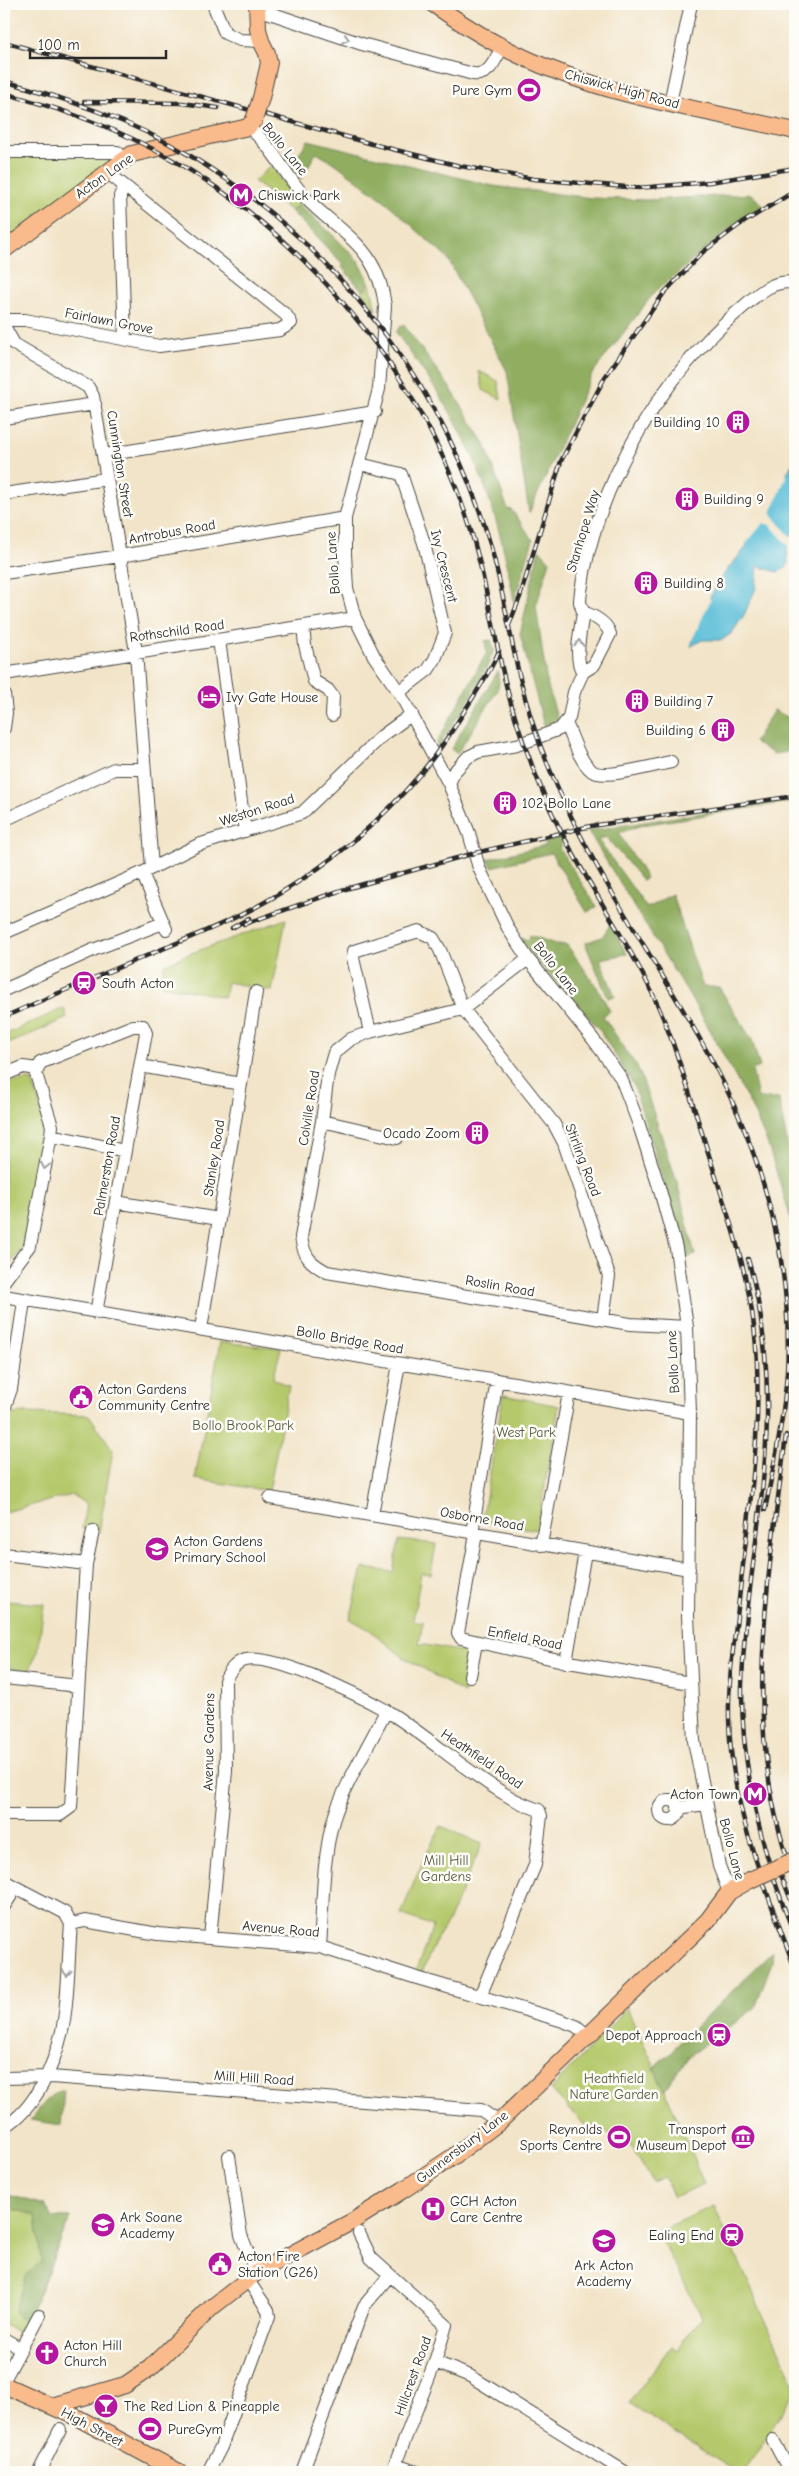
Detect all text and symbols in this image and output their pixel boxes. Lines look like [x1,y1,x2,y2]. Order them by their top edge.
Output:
scale bar [30,28,166,60]
one-way arrow [341,33,350,43]
text: 100 m [38,36,80,54]
street label: Chiswick High Road [563,66,681,112]
sports icon: Pure Gym [516,77,542,103]
place label: Pure Gym [452,82,512,99]
street label: Bollo Lane [259,119,311,179]
street label: Acton Lane [72,150,136,202]
metro station icon: Chiswick Park [228,182,254,208]
place label: Chiswick Park [258,187,340,204]
street label: Fairlawn Grove [63,304,155,338]
street label: Cunnington Street [103,409,137,520]
building icon: Building 10 [725,409,751,435]
place label: Building 10 [653,414,720,431]
building icon: Building 9 [674,486,700,512]
street label: Stanhope Way [562,487,604,574]
place label: Building 9 [704,491,764,508]
street label: Antrobus Road [127,516,217,548]
street label: Ivy Crescent [427,528,461,605]
street label: Bollo Lane [322,531,344,595]
building icon: Building 8 [633,570,659,596]
place label: Building 8 [664,575,724,592]
street label: Rothschild Road [128,616,226,646]
one-way arrow [574,638,584,646]
hotel icon: Ivy Gate House [196,684,222,710]
building icon: Building 7 [624,688,650,714]
place label: Ivy Gate House [226,689,318,706]
place label: Building 7 [654,693,714,710]
building icon: Building 6 [710,717,736,743]
place label: Building 6 [646,722,706,739]
street label: Weston Road [217,790,297,830]
building icon: 102 Bollo Lane [492,790,518,816]
place label: 102 Bollo Lane [522,795,611,812]
street label: Bollo Lane [530,938,582,998]
station icon: South Acton [71,970,97,996]
place label: South Acton [102,975,174,992]
street label: Colville Road [295,1069,323,1147]
street label: Palmerston Road [90,1115,124,1217]
street label: Stanley Road [200,1118,228,1198]
building icon: Ocado Zoom [464,1120,490,1146]
street label: Stirling Road [561,1121,605,1199]
place label: Ocado Zoom [383,1125,460,1142]
one-way arrow [41,1161,51,1170]
street label: Roslin Road [464,1272,536,1300]
street label: Bollo Bridge Road [295,1322,405,1358]
street label: Bollo Lane [663,1330,683,1394]
place label: Acton Gardens Community Centre [98,1381,210,1414]
public building icon: Acton Gardens Community Centre [68,1384,94,1410]
park label: Bollo Brook Park [192,1417,294,1434]
park label: West Park [496,1424,556,1441]
street label: Osborne Road [439,1503,525,1535]
place label: Acton Gardens Primary School [174,1533,266,1566]
school or university icon: Acton Gardens Primary School [144,1536,170,1562]
street label: Enfield Road [486,1622,564,1654]
street label: Avenue Gardens [200,1693,218,1791]
street label: Heathfield Road [438,1725,526,1793]
metro station icon: Acton Town [742,1781,768,1807]
place label: Acton Town [670,1786,738,1803]
street label: Bollo Lane [716,1816,748,1882]
park label: Mill Hill Gardens [421,1852,471,1885]
street label: Avenue Road [242,1917,320,1941]
one-way arrow [62,1969,73,1977]
station icon: Depot Approach [706,2022,732,2048]
place label: Depot Approach [606,2027,702,2044]
street label: Mill Hill Road [213,2067,295,2089]
park label: Heathfield Nature Garden [569,2070,659,2103]
street label: Gunnersbury Lane [413,2107,511,2187]
place label: Reynolds Sports Centre [520,2121,602,2154]
place label: Transport Museum Depot [636,2121,727,2154]
sports icon: Reynolds Sports Centre [606,2124,632,2150]
museum icon: Transport Museum Depot [730,2124,756,2150]
place label: GCH Acton Care Centre [450,2193,522,2226]
hospital icon: GCH Acton Care Centre [420,2196,446,2222]
place label: Ark Soane Academy [120,2209,182,2242]
school or university icon: Ark Soane Academy [90,2212,116,2238]
station icon: Ealing End [719,2222,745,2248]
place label: Ealing End [649,2227,714,2244]
school or university icon: Ark Acton Academy [591,2228,617,2254]
place label: Acton Fire Station (G26) [238,2248,318,2281]
public building icon: Acton Fire Station (G26) [207,2251,233,2277]
place label: Ark Acton Academy [575,2257,633,2290]
street label: Hillcrest Road [391,2334,435,2418]
place label: Acton Hill Church [64,2337,122,2370]
church icon: Acton Hill Church [34,2340,60,2366]
bar icon: The Red Lion & Pineapple [93,2393,119,2419]
place label: The Red Lion & Pineapple [124,2398,279,2415]
street label: High Street [58,2404,127,2451]
sports icon: PureGym [137,2416,163,2442]
place label: PureGym [168,2421,223,2438]

